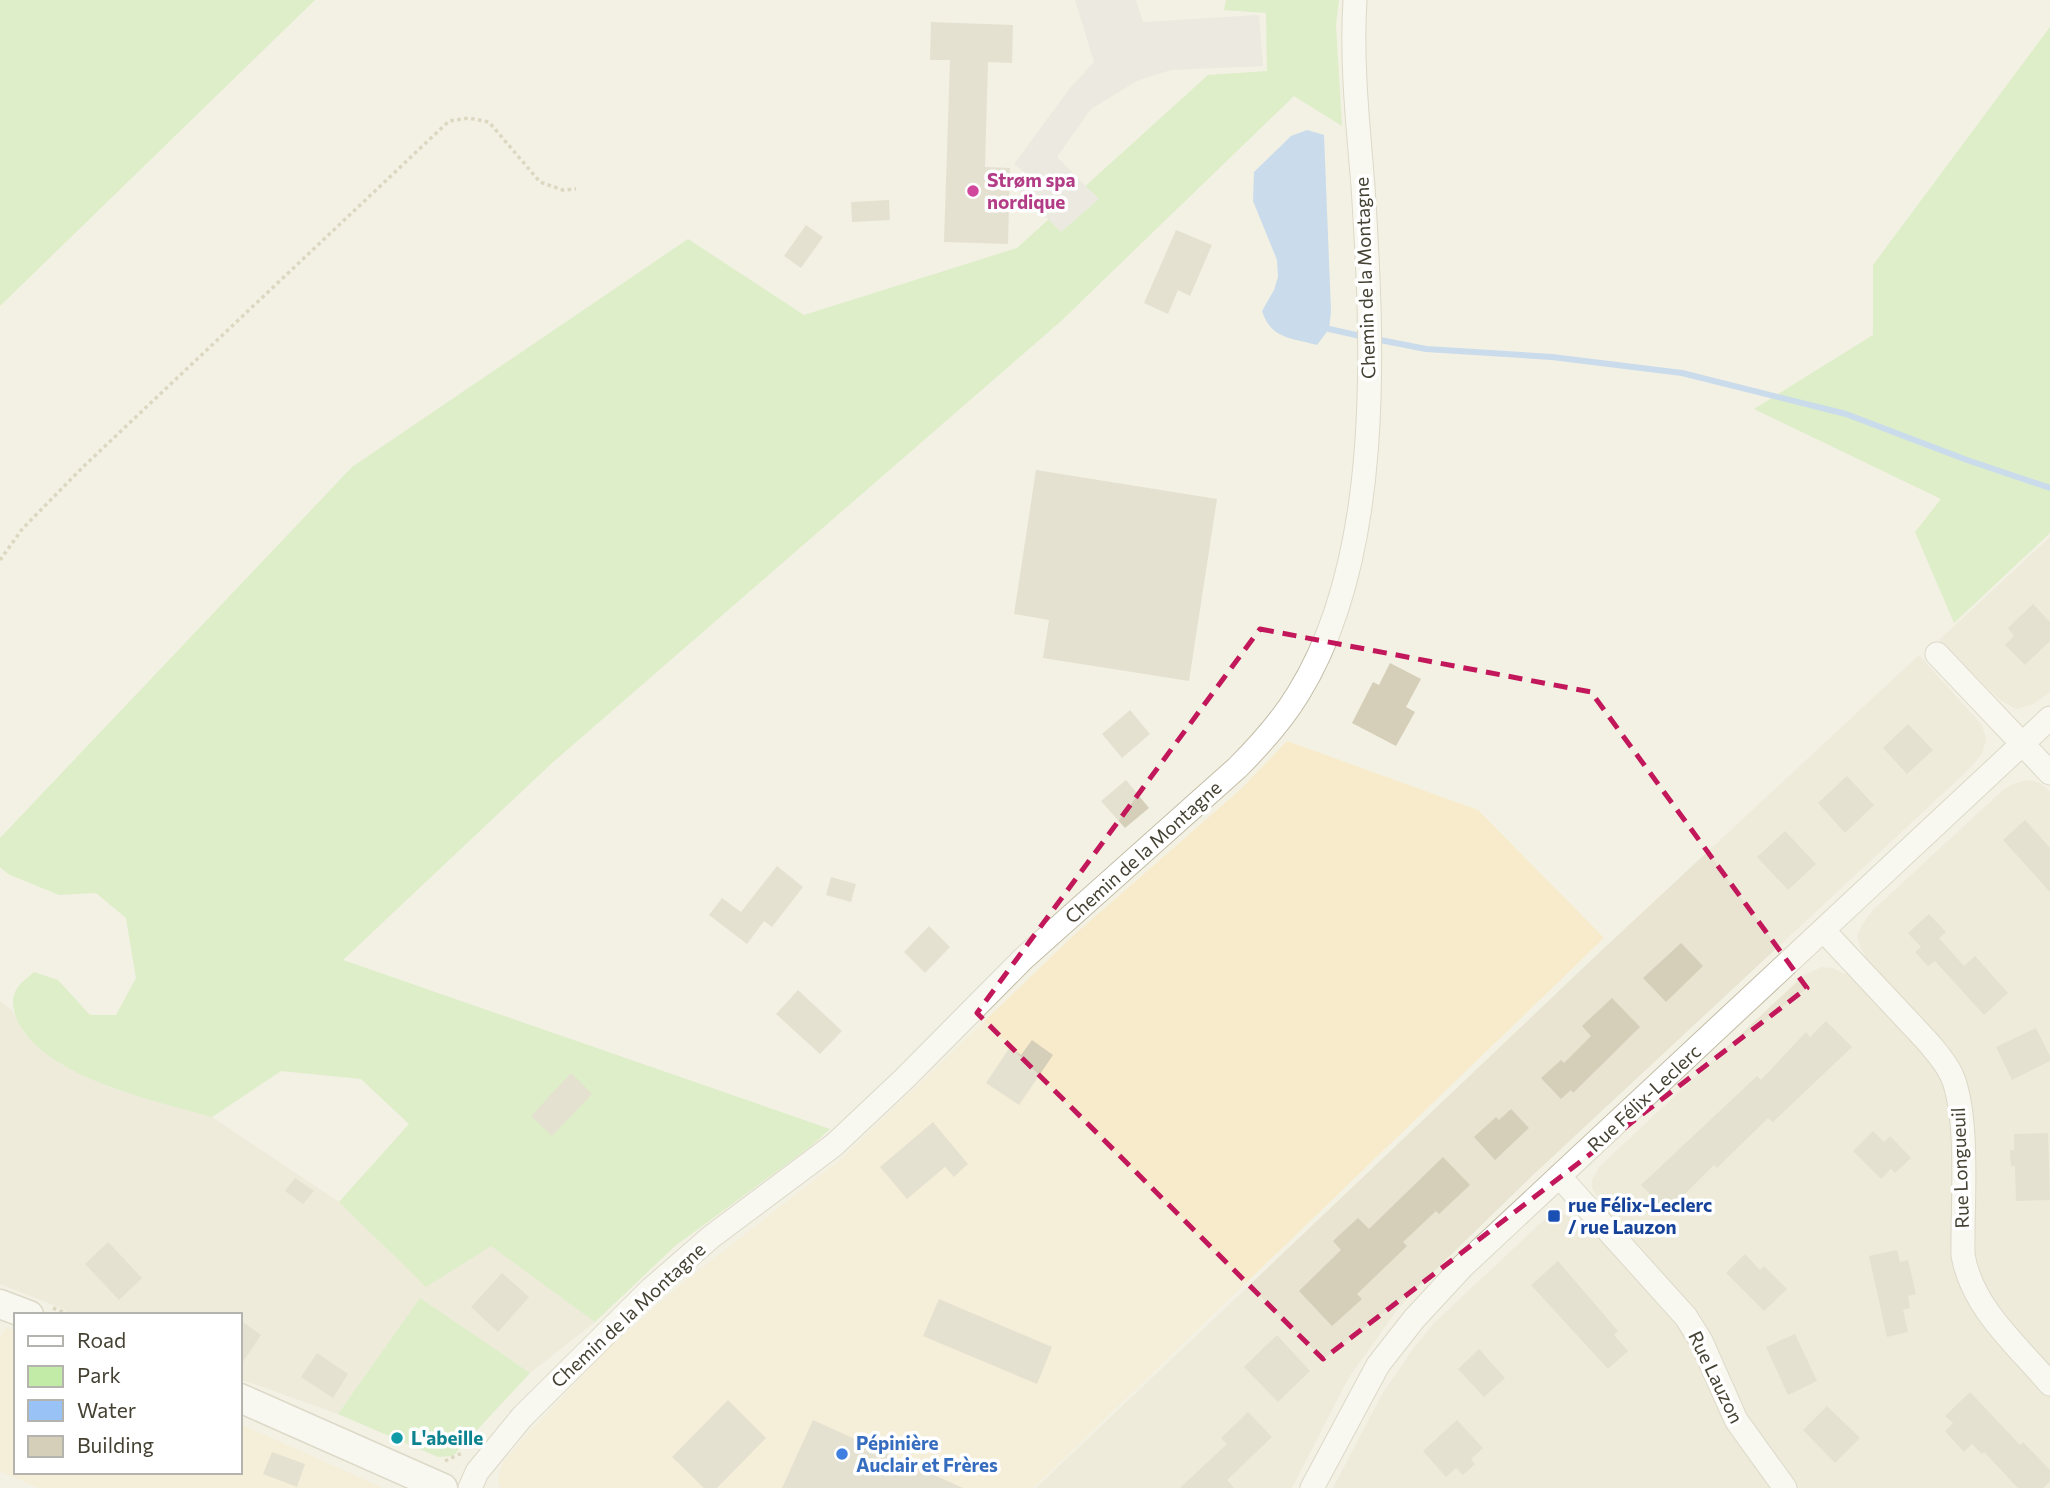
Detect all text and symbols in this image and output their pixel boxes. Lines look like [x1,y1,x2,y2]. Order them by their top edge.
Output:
place label: Strøm spa nordique [987,168,1076,213]
street label: Chemin de la Montagne [1349,177,1380,379]
marker: Strøm spa nordique [965,183,981,199]
street label: Chemin de la Montagne [1060,775,1226,928]
street label: Rue Félix-Leclerc [1582,1039,1705,1156]
street label: Rue Longueuil [1946,1107,1973,1229]
place label: rue Félix-Leclerc / rue Lauzon [1568,1193,1712,1238]
marker: rue Félix-Leclerc / rue Lauzon [1546,1208,1562,1224]
street label: Chemin de la Montagne [546,1237,709,1392]
legend [14,1313,242,1474]
text: Road [77,1327,126,1352]
street label: Rue Lauzon [1684,1327,1749,1427]
text: Park [77,1362,121,1387]
text: Water [77,1397,136,1422]
place label: L'abeille [411,1426,483,1449]
marker: L'abeille [389,1430,405,1446]
place label: Pépinière Auclair et Frères [856,1431,998,1476]
text: Building [77,1432,154,1457]
marker: Pépinière Auclair et Frères [834,1446,850,1462]

